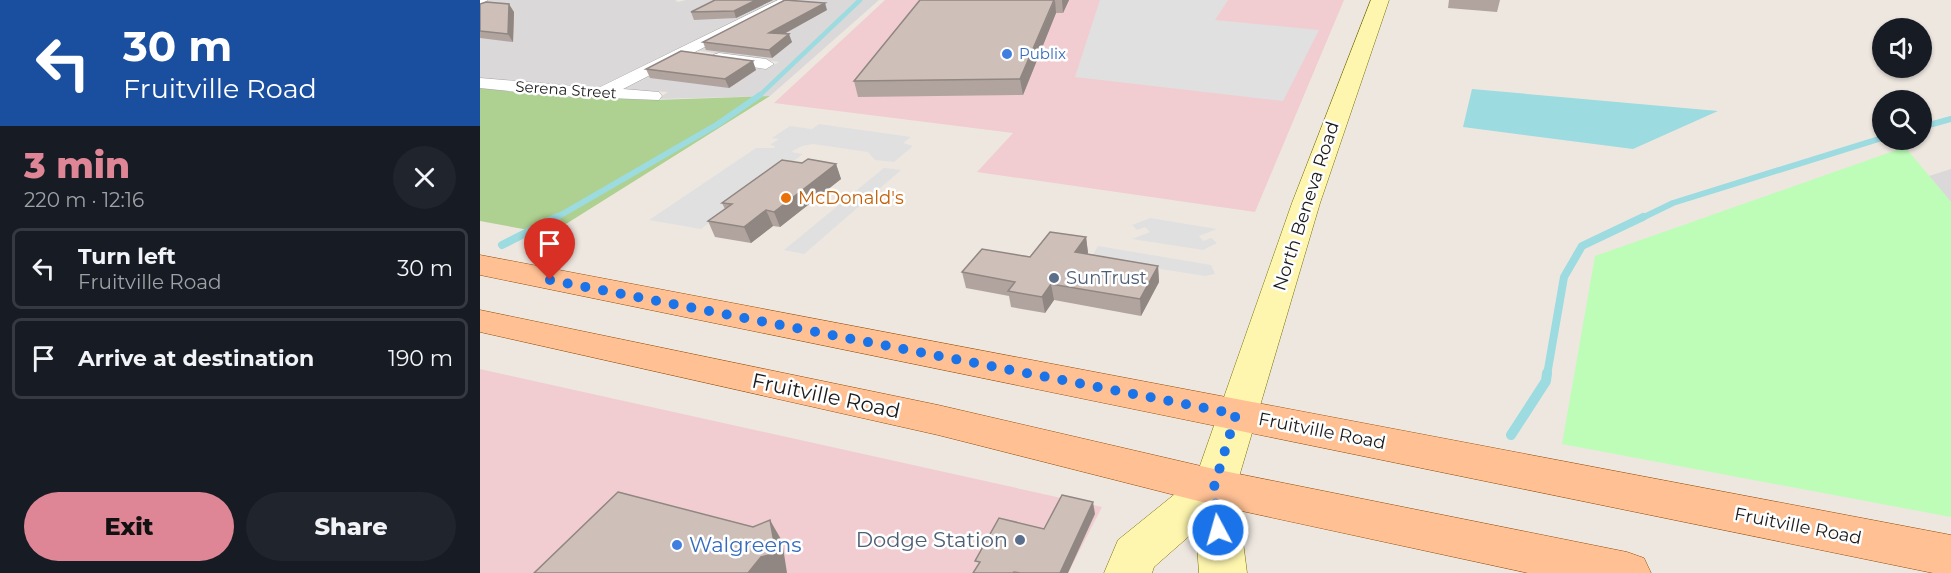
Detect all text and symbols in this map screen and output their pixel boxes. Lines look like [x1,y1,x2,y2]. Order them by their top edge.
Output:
map controls [1872,18,1932,150]
button: sound [1872,18,1932,78]
text: 30 m [123,20,232,72]
icon: left [24,24,102,102]
place label: Publix [1019,44,1066,63]
marker: Publix [1000,47,1014,61]
text: Fruitville Road [123,72,317,105]
street label: Serena Street [515,76,617,103]
button: search [1872,90,1932,150]
street label: North Beneva Road [1268,119,1344,293]
text: 3 min [24,143,130,187]
button: close [393,146,456,209]
place label: McDonald's [798,187,904,209]
text: 220 m · 12:16 [24,188,144,212]
marker: McDonald's [779,191,793,205]
pin [524,218,575,280]
icon: arrive [533,227,566,260]
text: Turn left [78,243,176,270]
icon: left [27,252,60,285]
text: 30 m [397,255,453,282]
place label: SunTrust [1066,267,1147,289]
text: Fruitville Road [78,270,222,294]
marker: SunTrust [1047,271,1061,285]
icon: arrive [27,342,60,375]
text: Arrive at destination [78,345,314,372]
text: 190 m [388,345,453,372]
street label: Fruitville Road [750,368,902,423]
street label: Fruitville Road [1256,408,1388,454]
button: Exit [24,492,234,561]
button: Share [246,492,456,561]
position arrow [1186,498,1250,562]
street label: Fruitville Road [1732,503,1864,549]
place label: Dodge Station [856,527,1008,552]
place label: Walgreens [689,532,802,557]
marker: Dodge Station [1013,533,1027,547]
marker: Walgreens [670,538,684,552]

